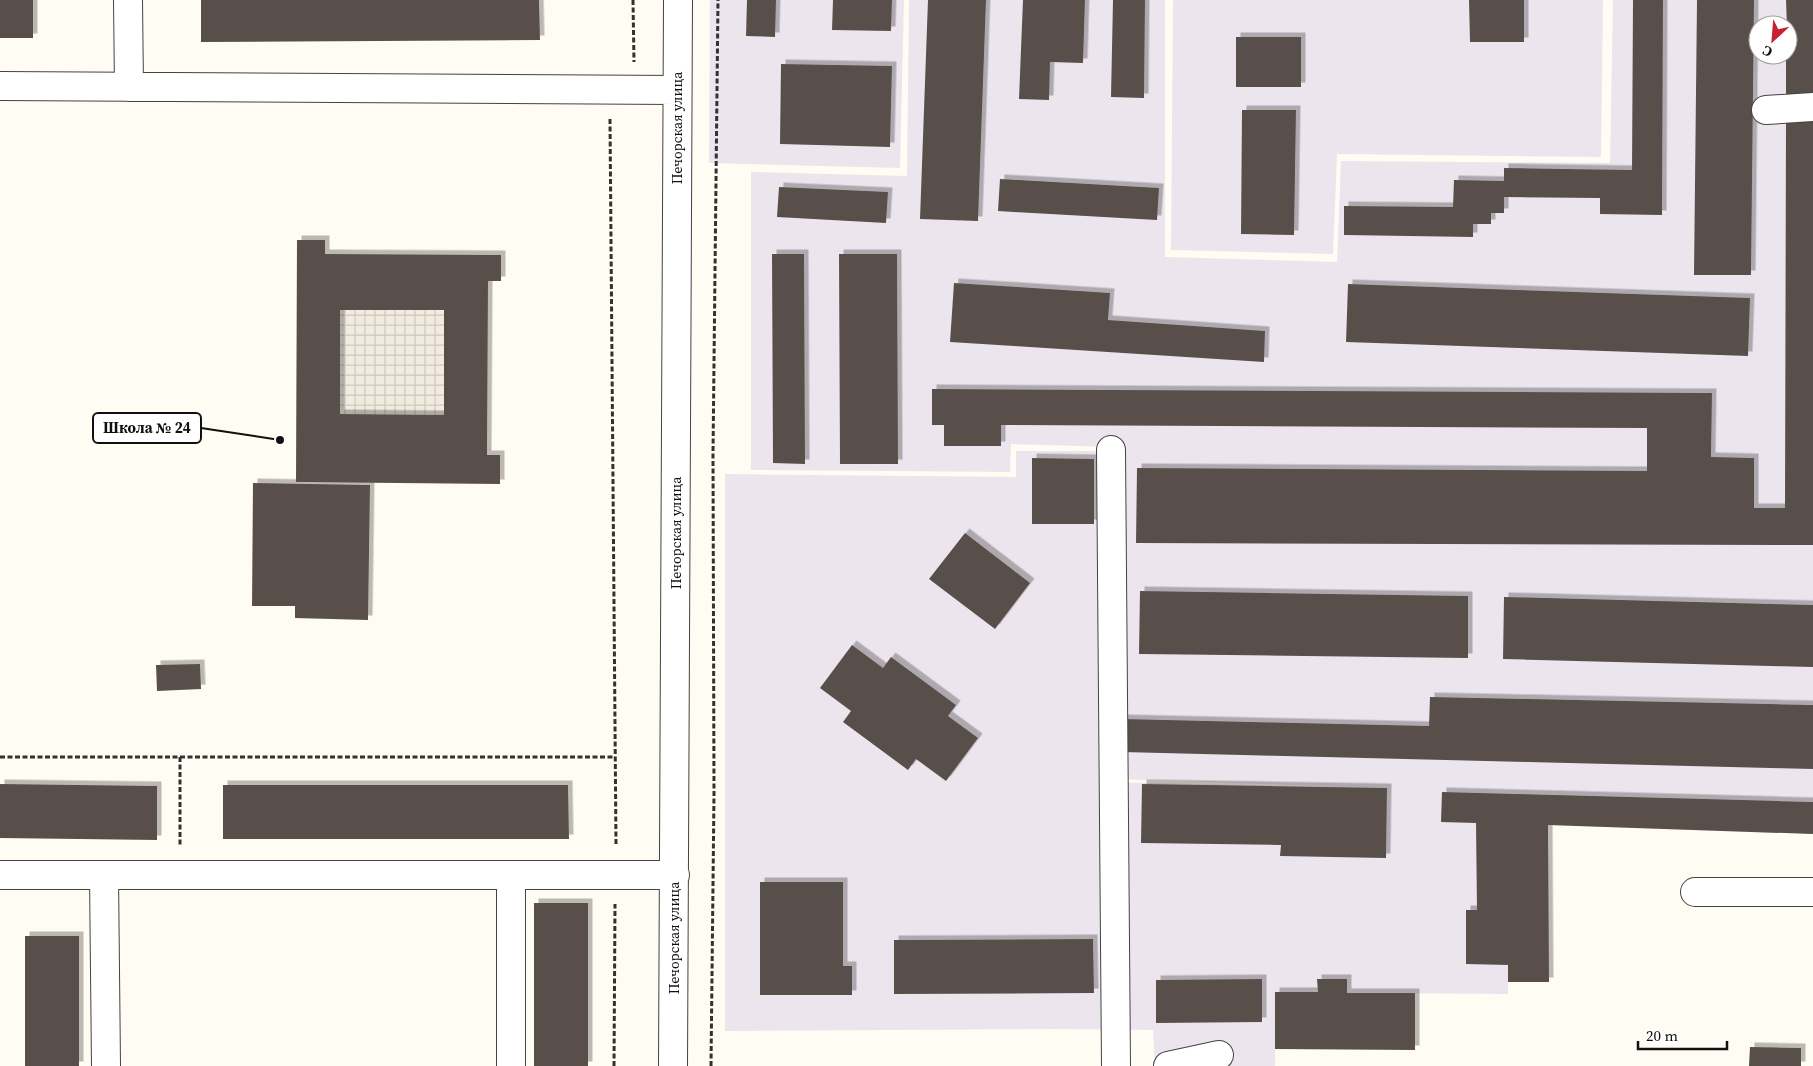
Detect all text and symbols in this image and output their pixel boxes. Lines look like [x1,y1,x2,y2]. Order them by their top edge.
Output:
north arrow [1748,15,1798,65]
text: С [1759,41,1776,63]
street label: Печорская улица [667,71,687,184]
callout: Школа № 24 [93,413,201,443]
text: Школа № 24 [103,417,191,438]
street label: Печорская улица [666,476,686,589]
street label: Печорская улица [664,881,684,994]
scale bar [1638,1018,1727,1050]
text: 20 m [1646,1025,1678,1046]

